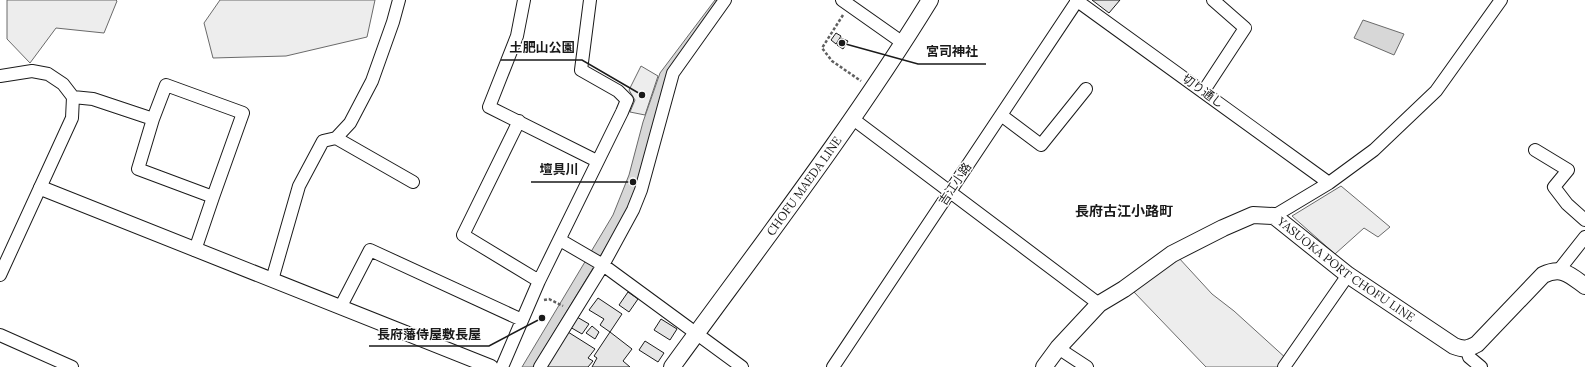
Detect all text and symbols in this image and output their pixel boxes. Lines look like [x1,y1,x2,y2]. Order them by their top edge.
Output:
callout: 土肥山公園 [501,35,582,60]
text: 土肥山公園 [509,39,575,56]
callout: 宮司神社 [918,39,986,64]
text: 宮司神社 [926,43,978,60]
street label: 切り通し [1179,70,1227,111]
street label: CHOFU MAEDA LINE [763,133,845,239]
callout: 壇具川 [531,157,586,182]
street label: 吉江小路 [935,160,974,208]
text: 壇具川 [539,161,579,178]
district label: 長府古江小路町 [1075,202,1173,220]
street label: YASUOKA PORT CHOFU LINE [1274,213,1418,325]
callout: 長府藩侍屋敷長屋 [369,321,489,346]
text: 長府藩侍屋敷長屋 [377,326,481,343]

